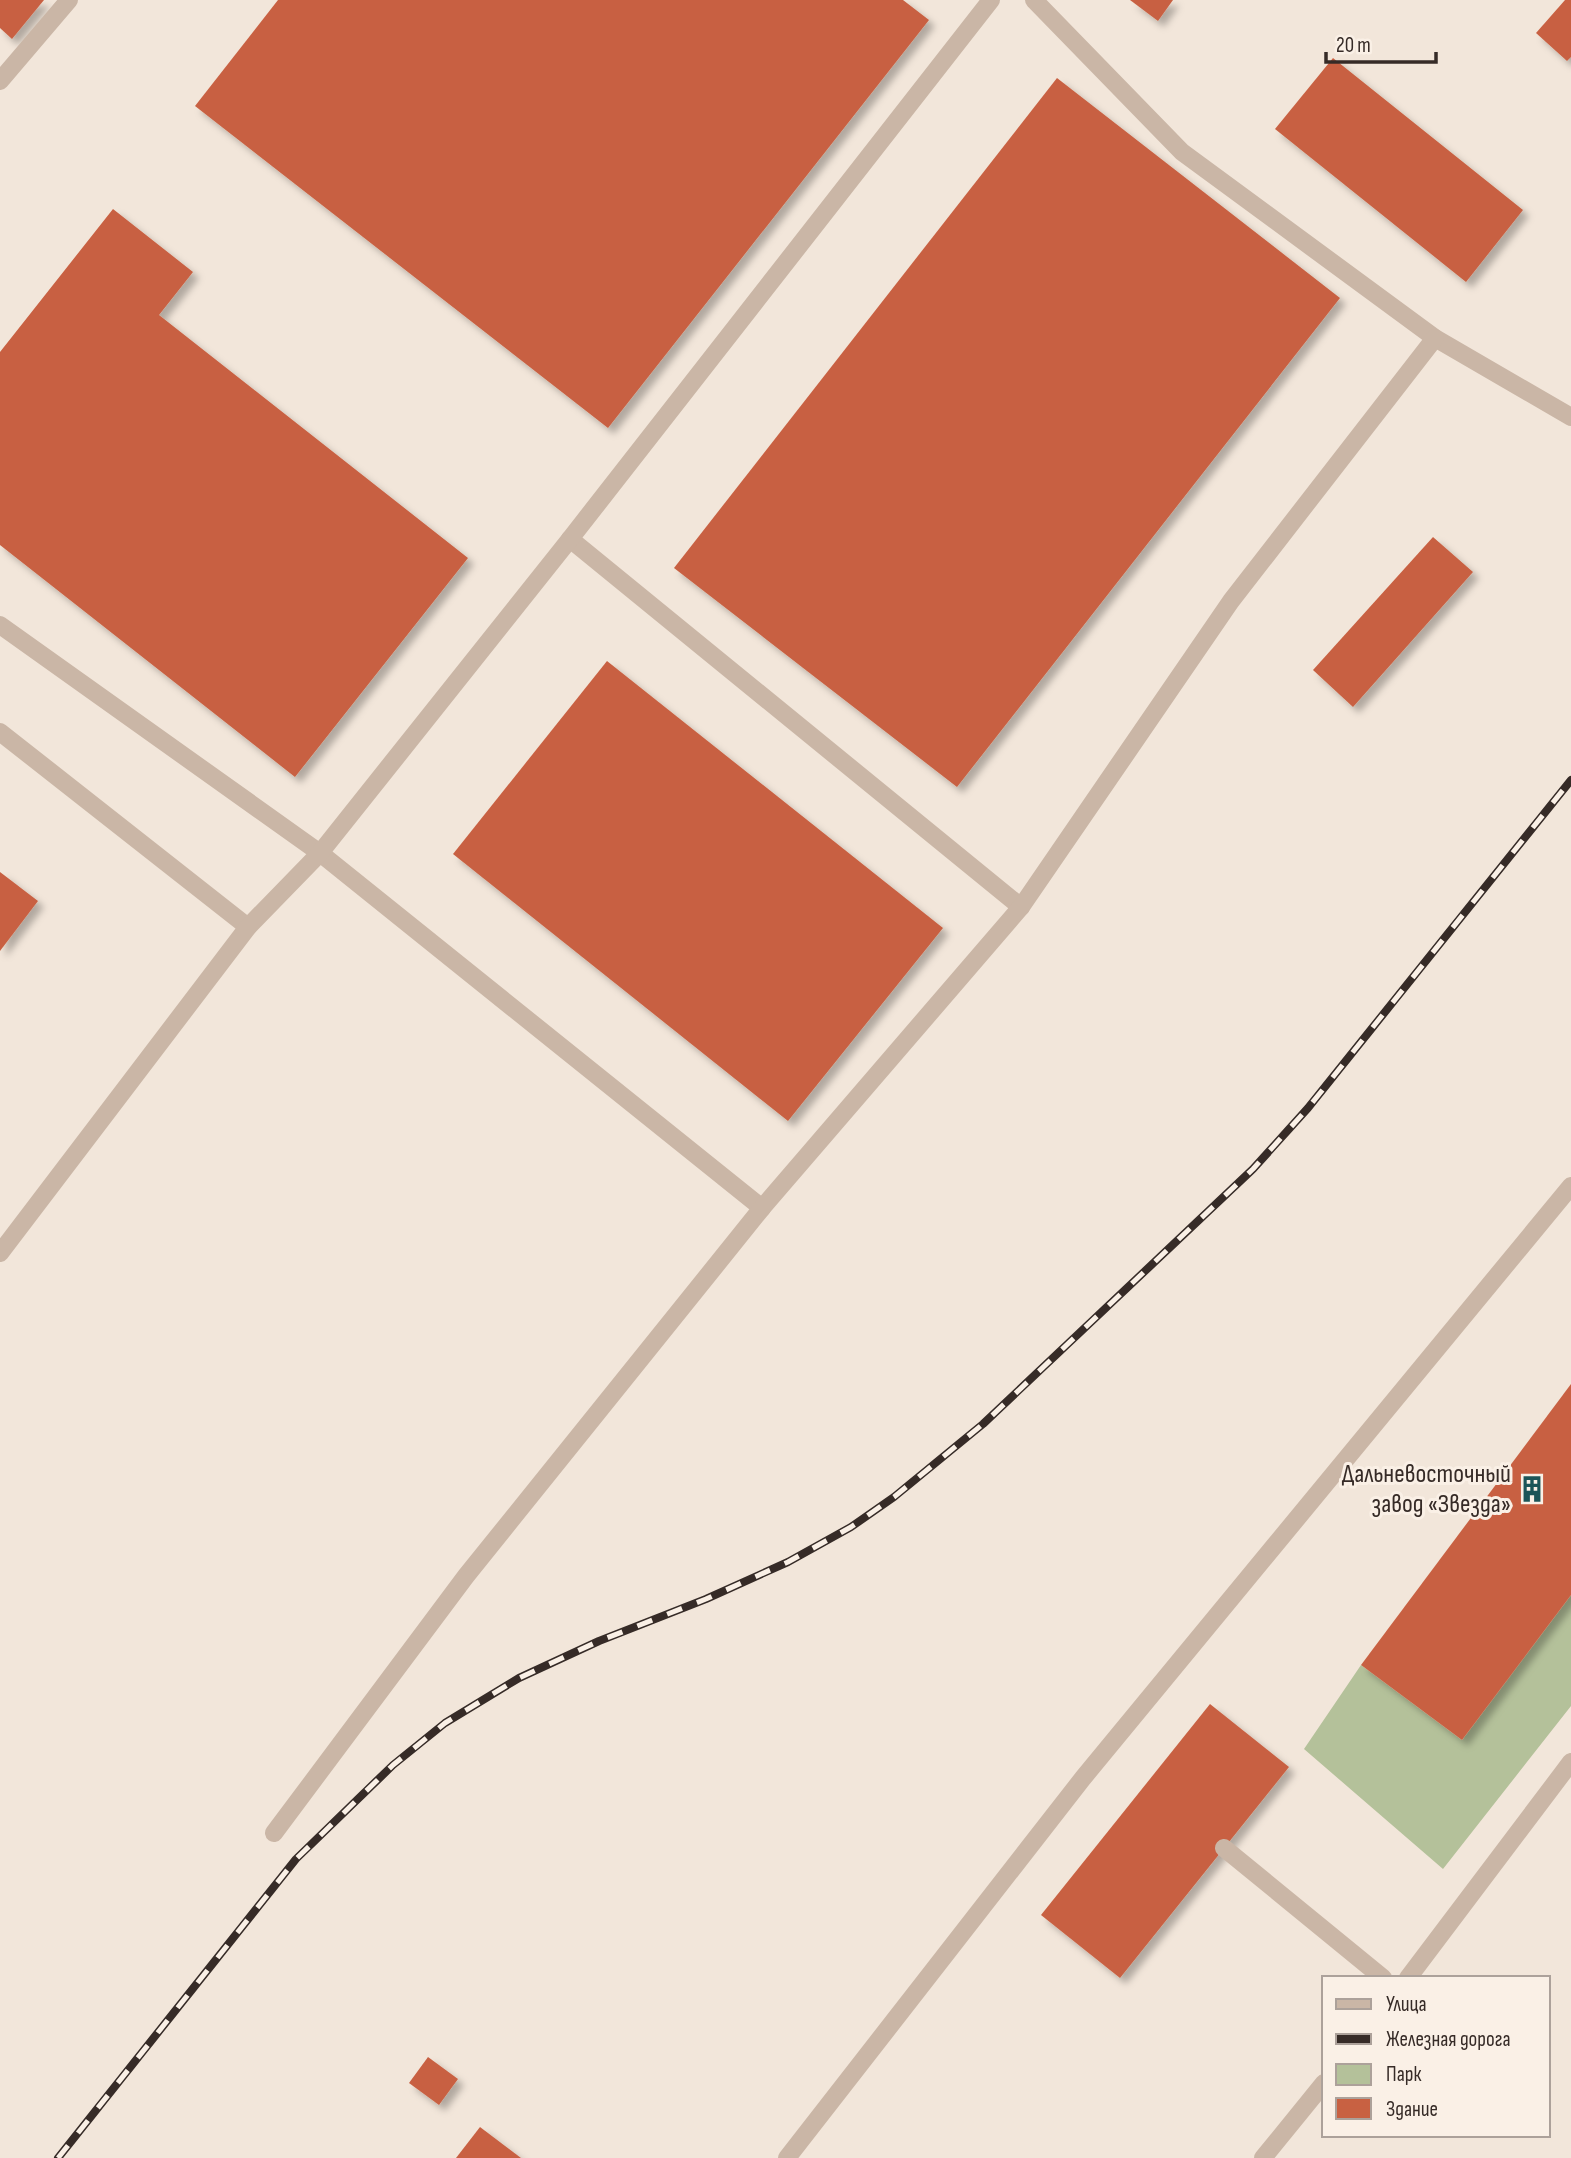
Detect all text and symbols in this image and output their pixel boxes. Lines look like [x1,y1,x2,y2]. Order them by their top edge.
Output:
scale bar [1326,21,1436,65]
text: 20 m [1336,33,1371,58]
place label: Дальневосточный завод «Звезда» [1342,1459,1511,1520]
building icon: Дальневосточный завод «Звезда» [1517,1474,1547,1504]
legend [1322,1976,1550,2137]
text: Улица [1386,1992,1427,2017]
text: Железная дорога [1386,2027,1511,2052]
text: Парк [1386,2062,1421,2087]
text: Здание [1386,2097,1438,2122]

